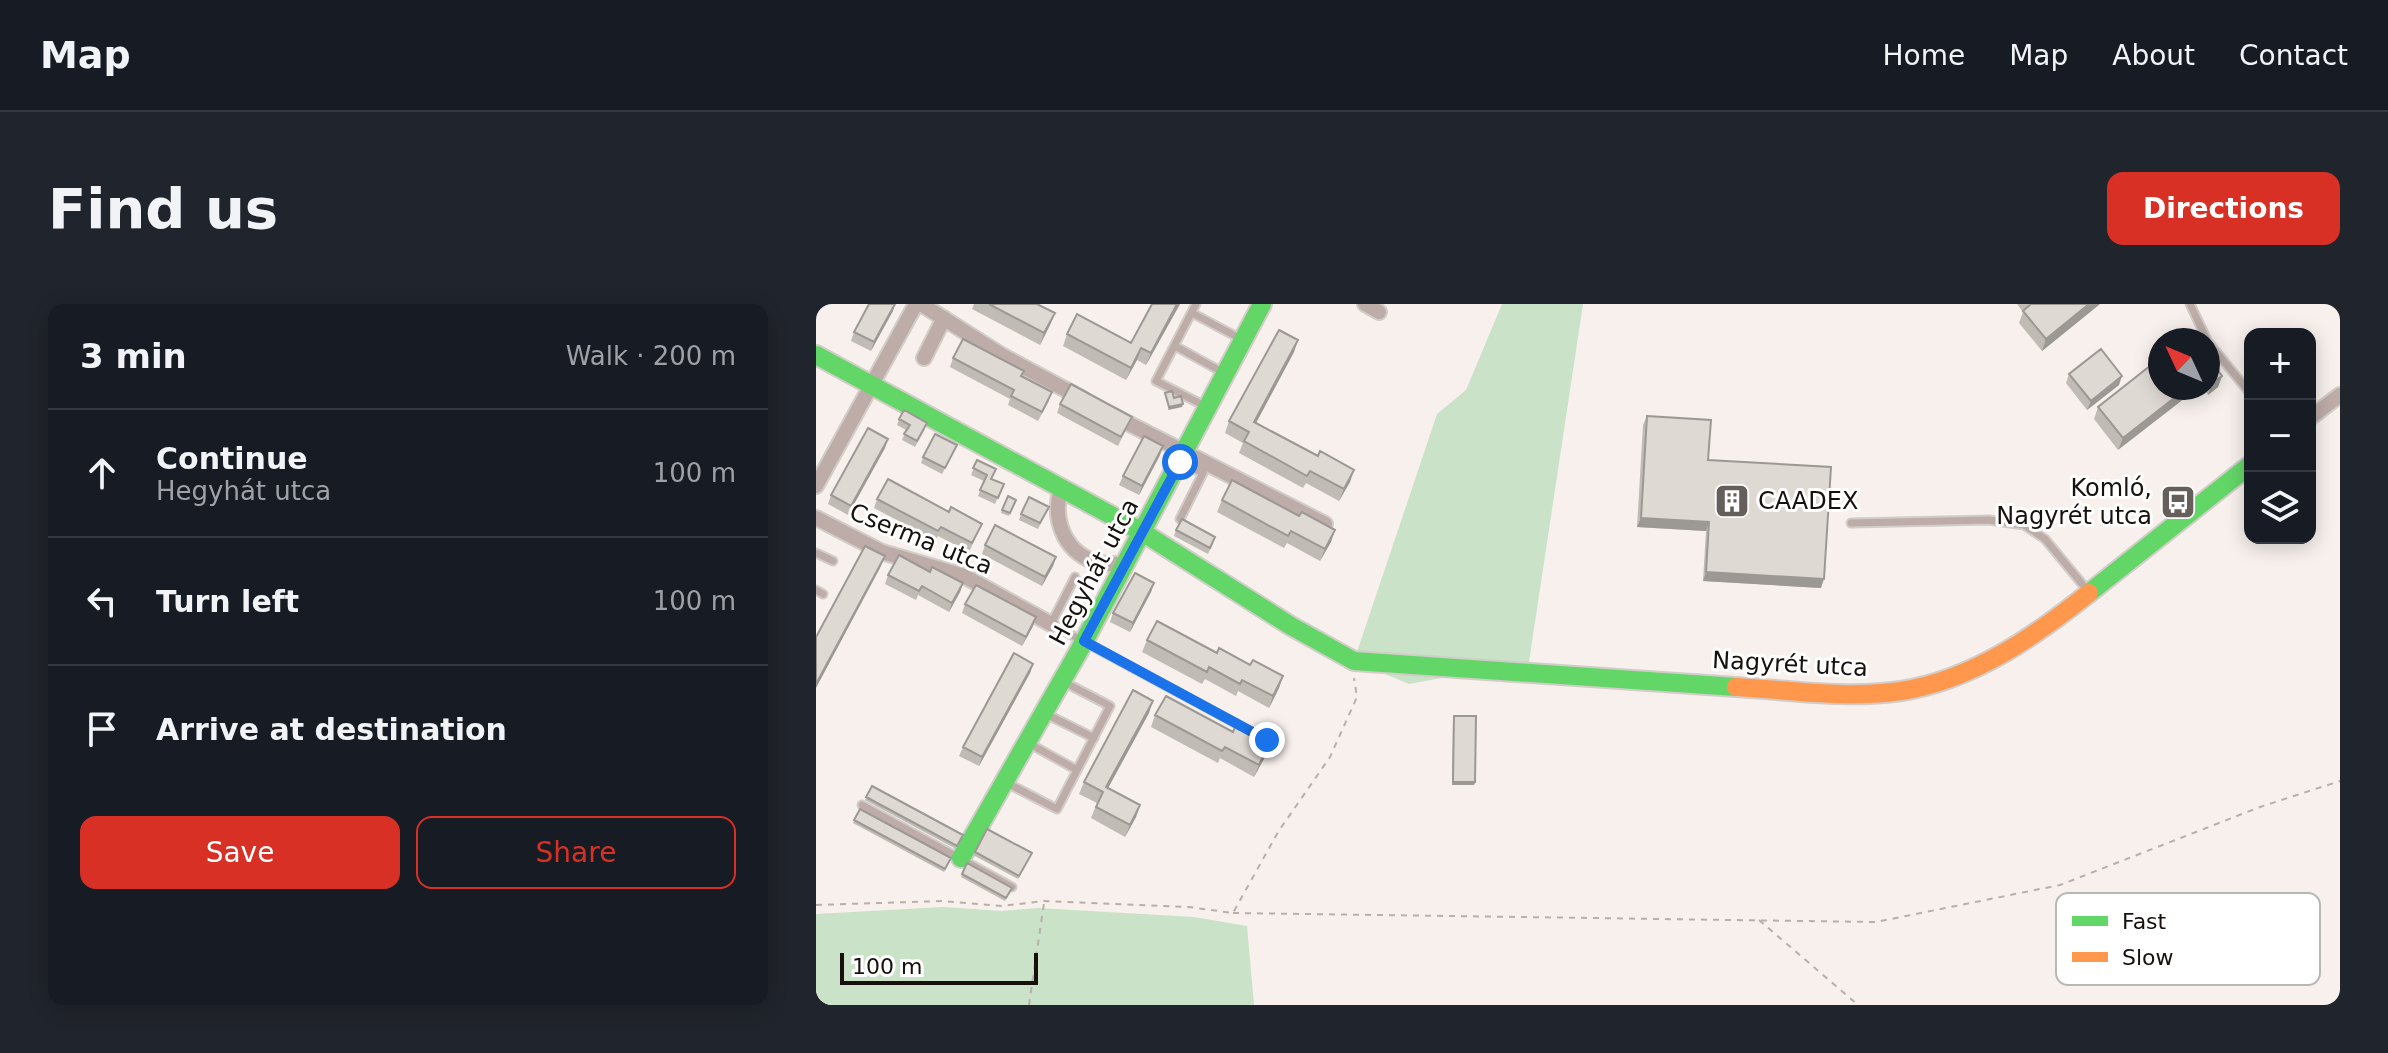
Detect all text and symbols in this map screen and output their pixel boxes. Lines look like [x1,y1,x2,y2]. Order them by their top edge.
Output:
text: Map [40,33,131,77]
text: Home [1882,39,1965,72]
text: Map [2009,39,2068,72]
text: About [2112,39,2195,72]
text: Contact [2239,39,2348,72]
button: Directions [2107,172,2340,245]
text: Find us [48,176,278,241]
north arrow [2148,328,2220,400]
map controls [2244,328,2316,544]
button: + [2244,328,2316,400]
text: 3 min [80,336,187,376]
text: Walk · 200 m [566,341,736,371]
button: − [2244,400,2316,472]
text: Continue [156,441,308,476]
route start [1162,444,1198,480]
icon: ahead [80,451,124,495]
text: 100 m [653,458,736,488]
button: layers [2244,472,2316,544]
place label: Komló, Nagyrét utca [1996,474,2152,530]
text: Hegyhát utca [156,476,331,506]
building icon: CAADEX [1713,482,1751,520]
bus stop icon: Komló, Nagyrét utca [2159,483,2197,521]
place label: CAADEX [1758,487,1858,515]
street label: Hegyhát utca [1044,494,1144,650]
street label: Cserma utca [845,498,997,580]
icon: left [80,579,124,623]
text: Turn left [156,584,299,619]
text: 100 m [653,586,736,616]
street label: Nagyrét utca [1711,646,1869,682]
icon: arrive [80,707,124,751]
text: Arrive at destination [156,712,507,747]
route end [1249,722,1285,758]
button: Save [80,816,400,889]
button: Share [416,816,736,889]
legend [2056,893,2320,985]
text: Fast [2122,909,2167,934]
text: Slow [2122,945,2174,970]
scale bar [840,949,1038,985]
text: 100 m [852,954,922,979]

